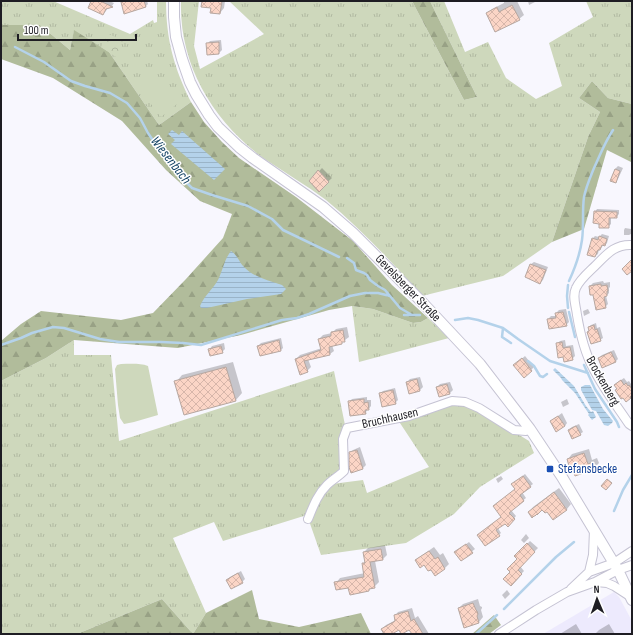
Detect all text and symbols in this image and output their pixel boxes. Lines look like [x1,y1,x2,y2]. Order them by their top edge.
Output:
scale bar [18,16,136,42]
text: 100 m [24,23,49,38]
water label: Wiesenbach [147,133,195,187]
street label: Gevelsberger Straße [372,251,444,325]
street label: Brockenberg [582,353,624,409]
street label: Bruchhausen [360,404,420,432]
place label: Stefansbecke [558,461,617,477]
marker: Stefansbecke [545,464,555,474]
north arrow [577,579,617,619]
text: N [594,583,600,596]

